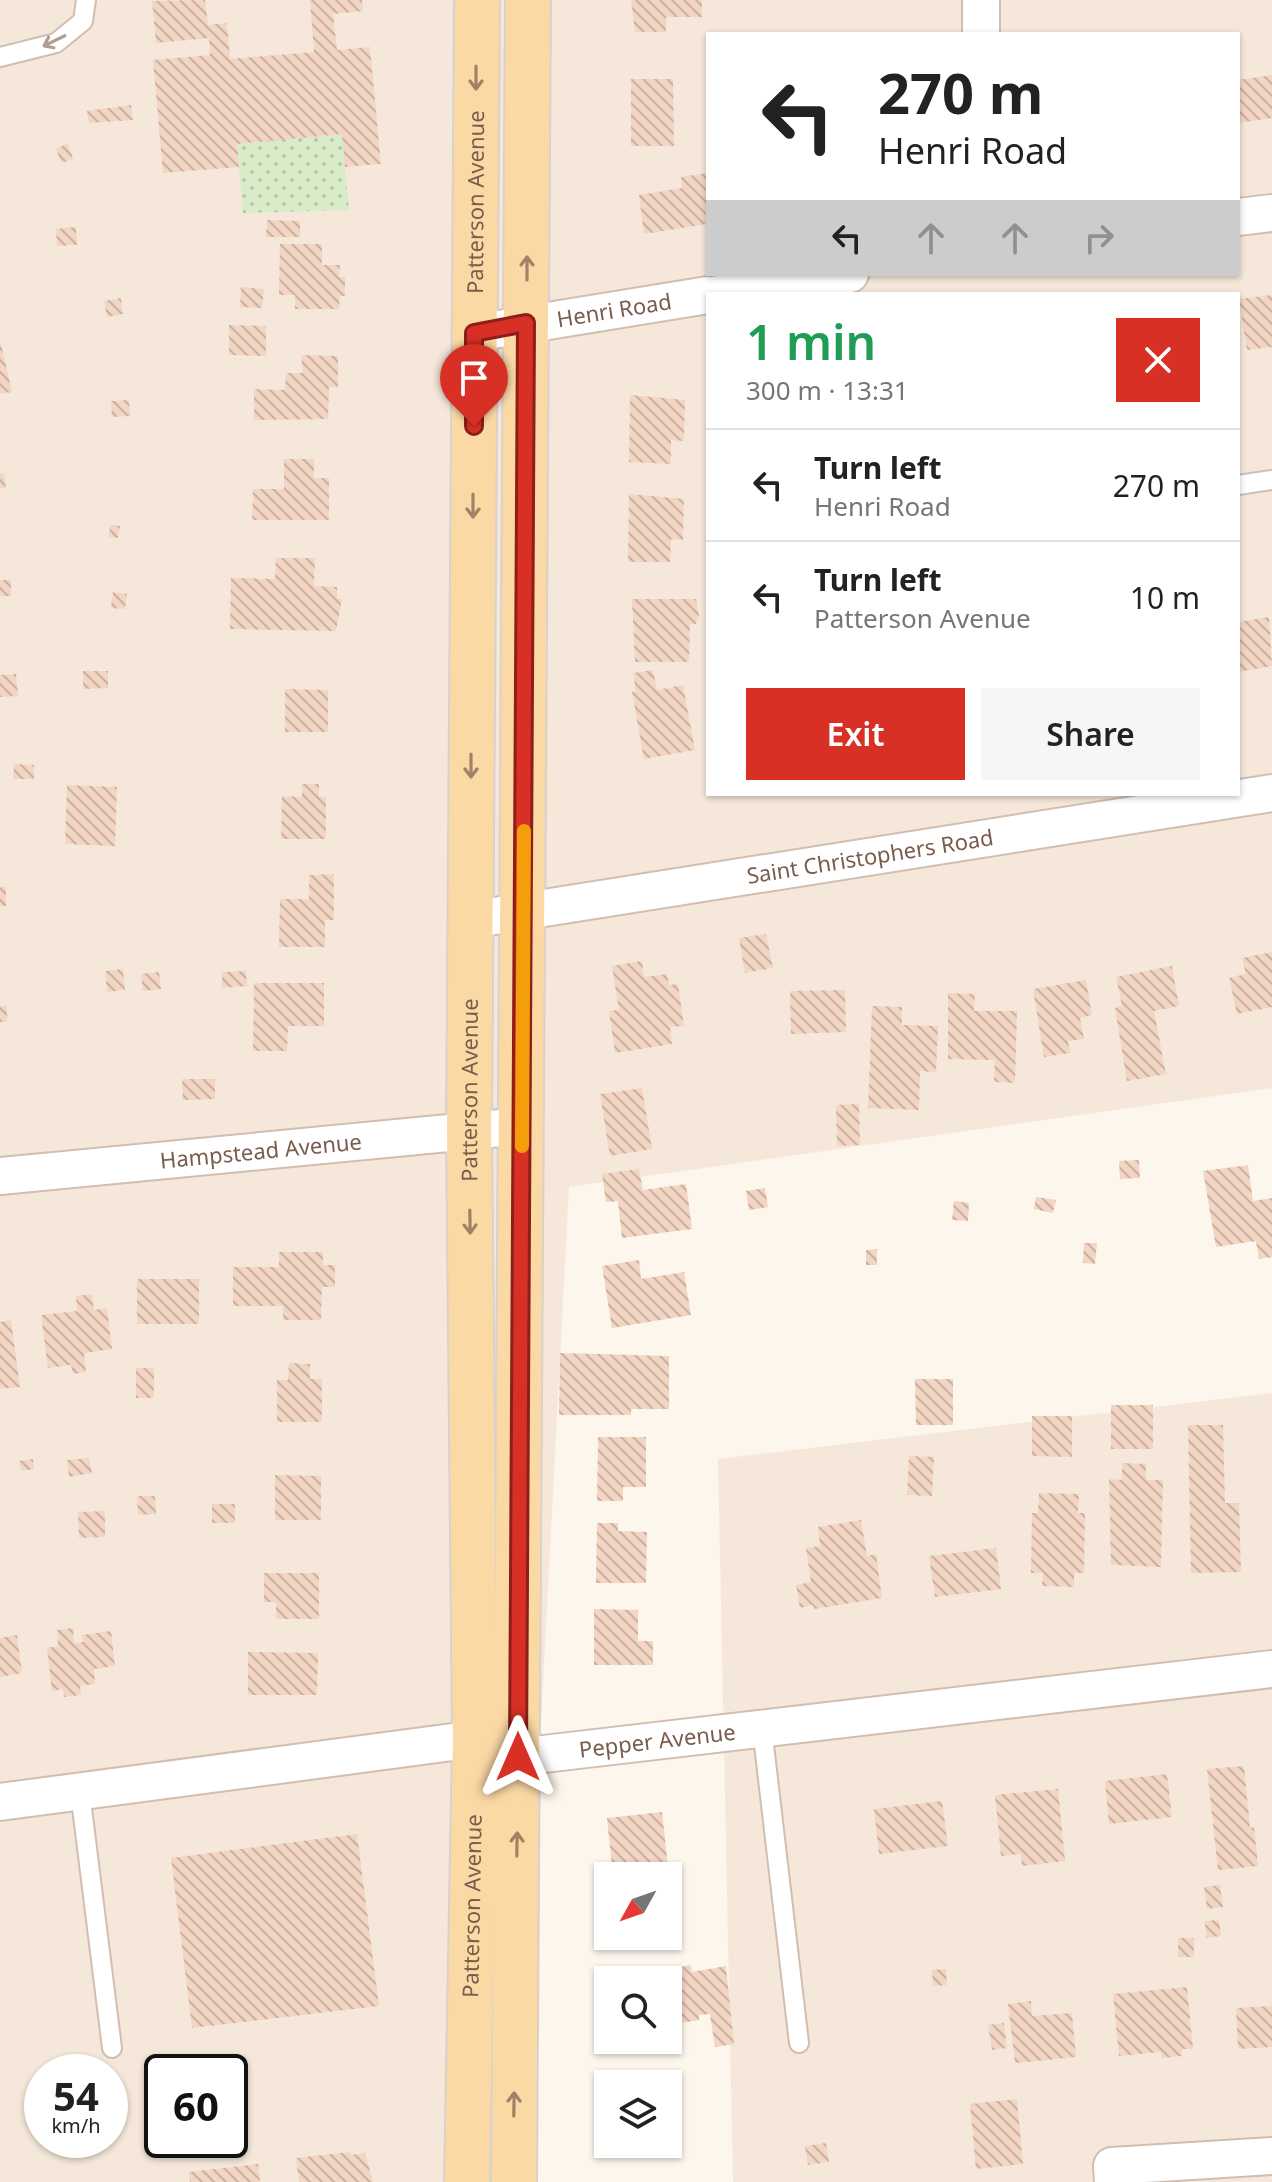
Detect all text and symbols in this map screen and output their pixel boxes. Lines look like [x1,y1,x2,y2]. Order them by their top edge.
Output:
one-way arrow [43,34,66,49]
text: 270 m [878,54,1043,130]
one-way arrow [468,64,484,91]
icon: left [746,64,850,168]
street label: Patterson Avenue [459,110,490,294]
text: Henri Road [878,126,1067,175]
icon: left [825,216,869,260]
icon: ahead [909,216,953,260]
icon: ahead [993,216,1037,260]
icon: right [1077,216,1121,260]
one-way arrow [519,255,535,282]
street label: Henri Road [554,285,674,333]
text: 1 min [746,309,876,374]
button: close [1116,318,1200,402]
pin [440,344,508,426]
icon: arrive [452,356,496,400]
text: 300 m · 13:31 [746,372,909,408]
text: Turn left [814,447,942,488]
icon: left [746,463,790,507]
text: 270 m [1113,465,1200,506]
text: Henri Road [814,488,951,524]
one-way arrow [465,492,481,519]
text: Turn left [814,559,942,600]
icon: left [746,575,790,619]
text: 10 m [1130,577,1200,618]
text: Patterson Avenue [814,600,1031,636]
button: Exit [746,688,965,780]
button: Share [981,688,1200,780]
one-way arrow [463,752,479,779]
street label: Saint Christophers Road [744,821,995,890]
street label: Patterson Avenue [453,998,484,1182]
street label: Hampstead Avenue [158,1125,363,1175]
one-way arrow [462,1208,478,1235]
position arrow [476,1715,560,1799]
street label: Pepper Avenue [577,1716,737,1764]
street label: Patterson Avenue [454,1814,488,1998]
one-way arrow [509,1831,525,1858]
north arrow [594,1862,682,1950]
map controls [594,1862,682,2158]
button: search [594,1966,682,2054]
speed limit sign: 60 [144,2054,248,2158]
text: 54 [53,2068,99,2123]
button: layers [594,2070,682,2158]
one-way arrow [507,2091,522,2118]
text: km/h [51,2112,101,2139]

